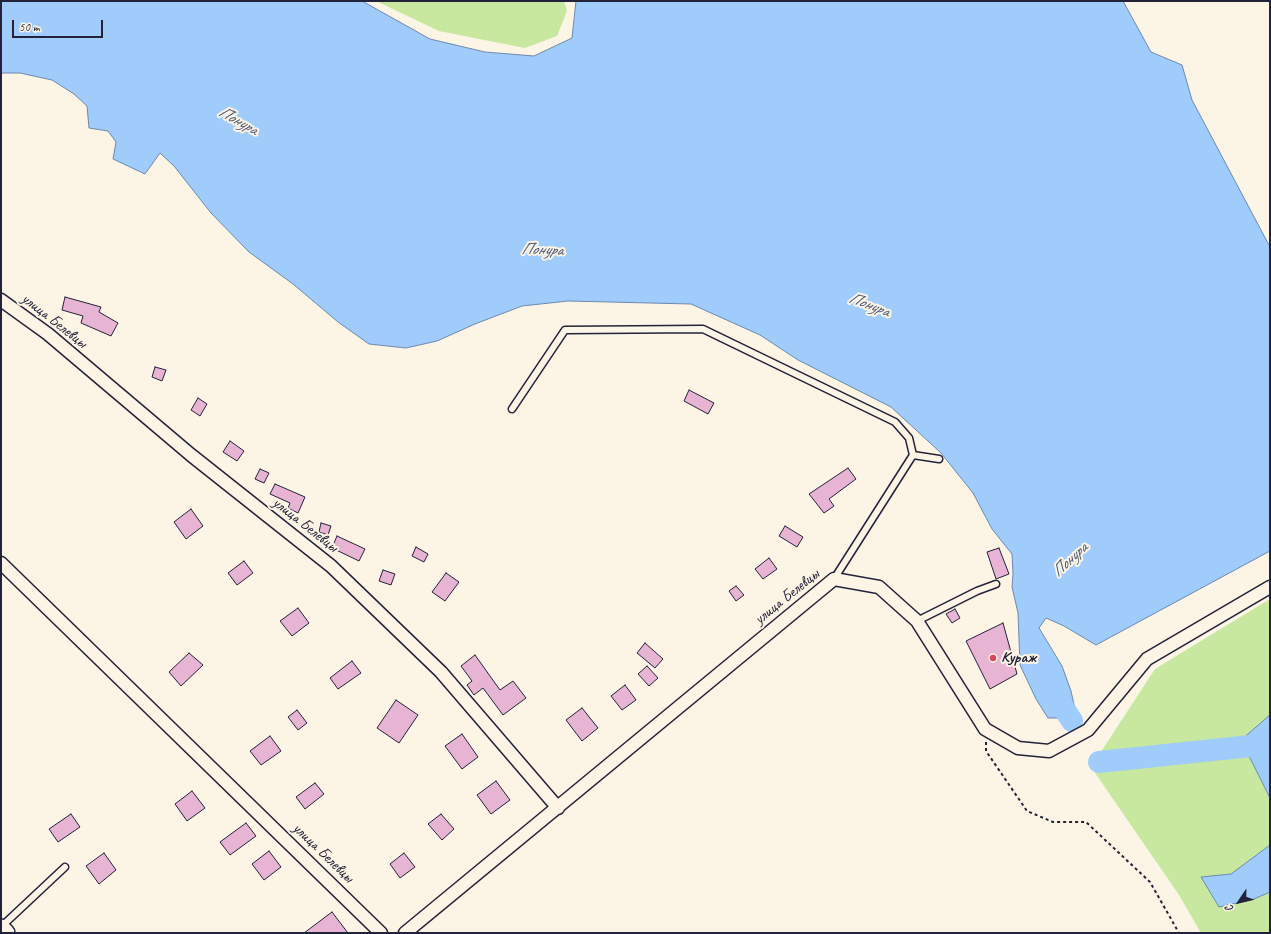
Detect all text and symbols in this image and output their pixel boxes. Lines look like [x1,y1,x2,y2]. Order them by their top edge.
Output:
scale bar [14,12,105,38]
text: 50 m [19,19,39,35]
water label: Понура [215,102,261,140]
water label: Понура [521,239,563,261]
water label: Понура [846,288,892,322]
street label: улица Белевцы [17,289,91,353]
street label: улица Белевцы [268,493,342,557]
water label: Понура [1048,538,1092,582]
street label: улица Белевцы [751,565,823,629]
place label: Кураж [1001,648,1036,668]
marker: Кураж [988,653,998,663]
street label: улица Белевцы [288,819,358,887]
north arrow [1219,882,1259,922]
text: С [1222,903,1236,915]

